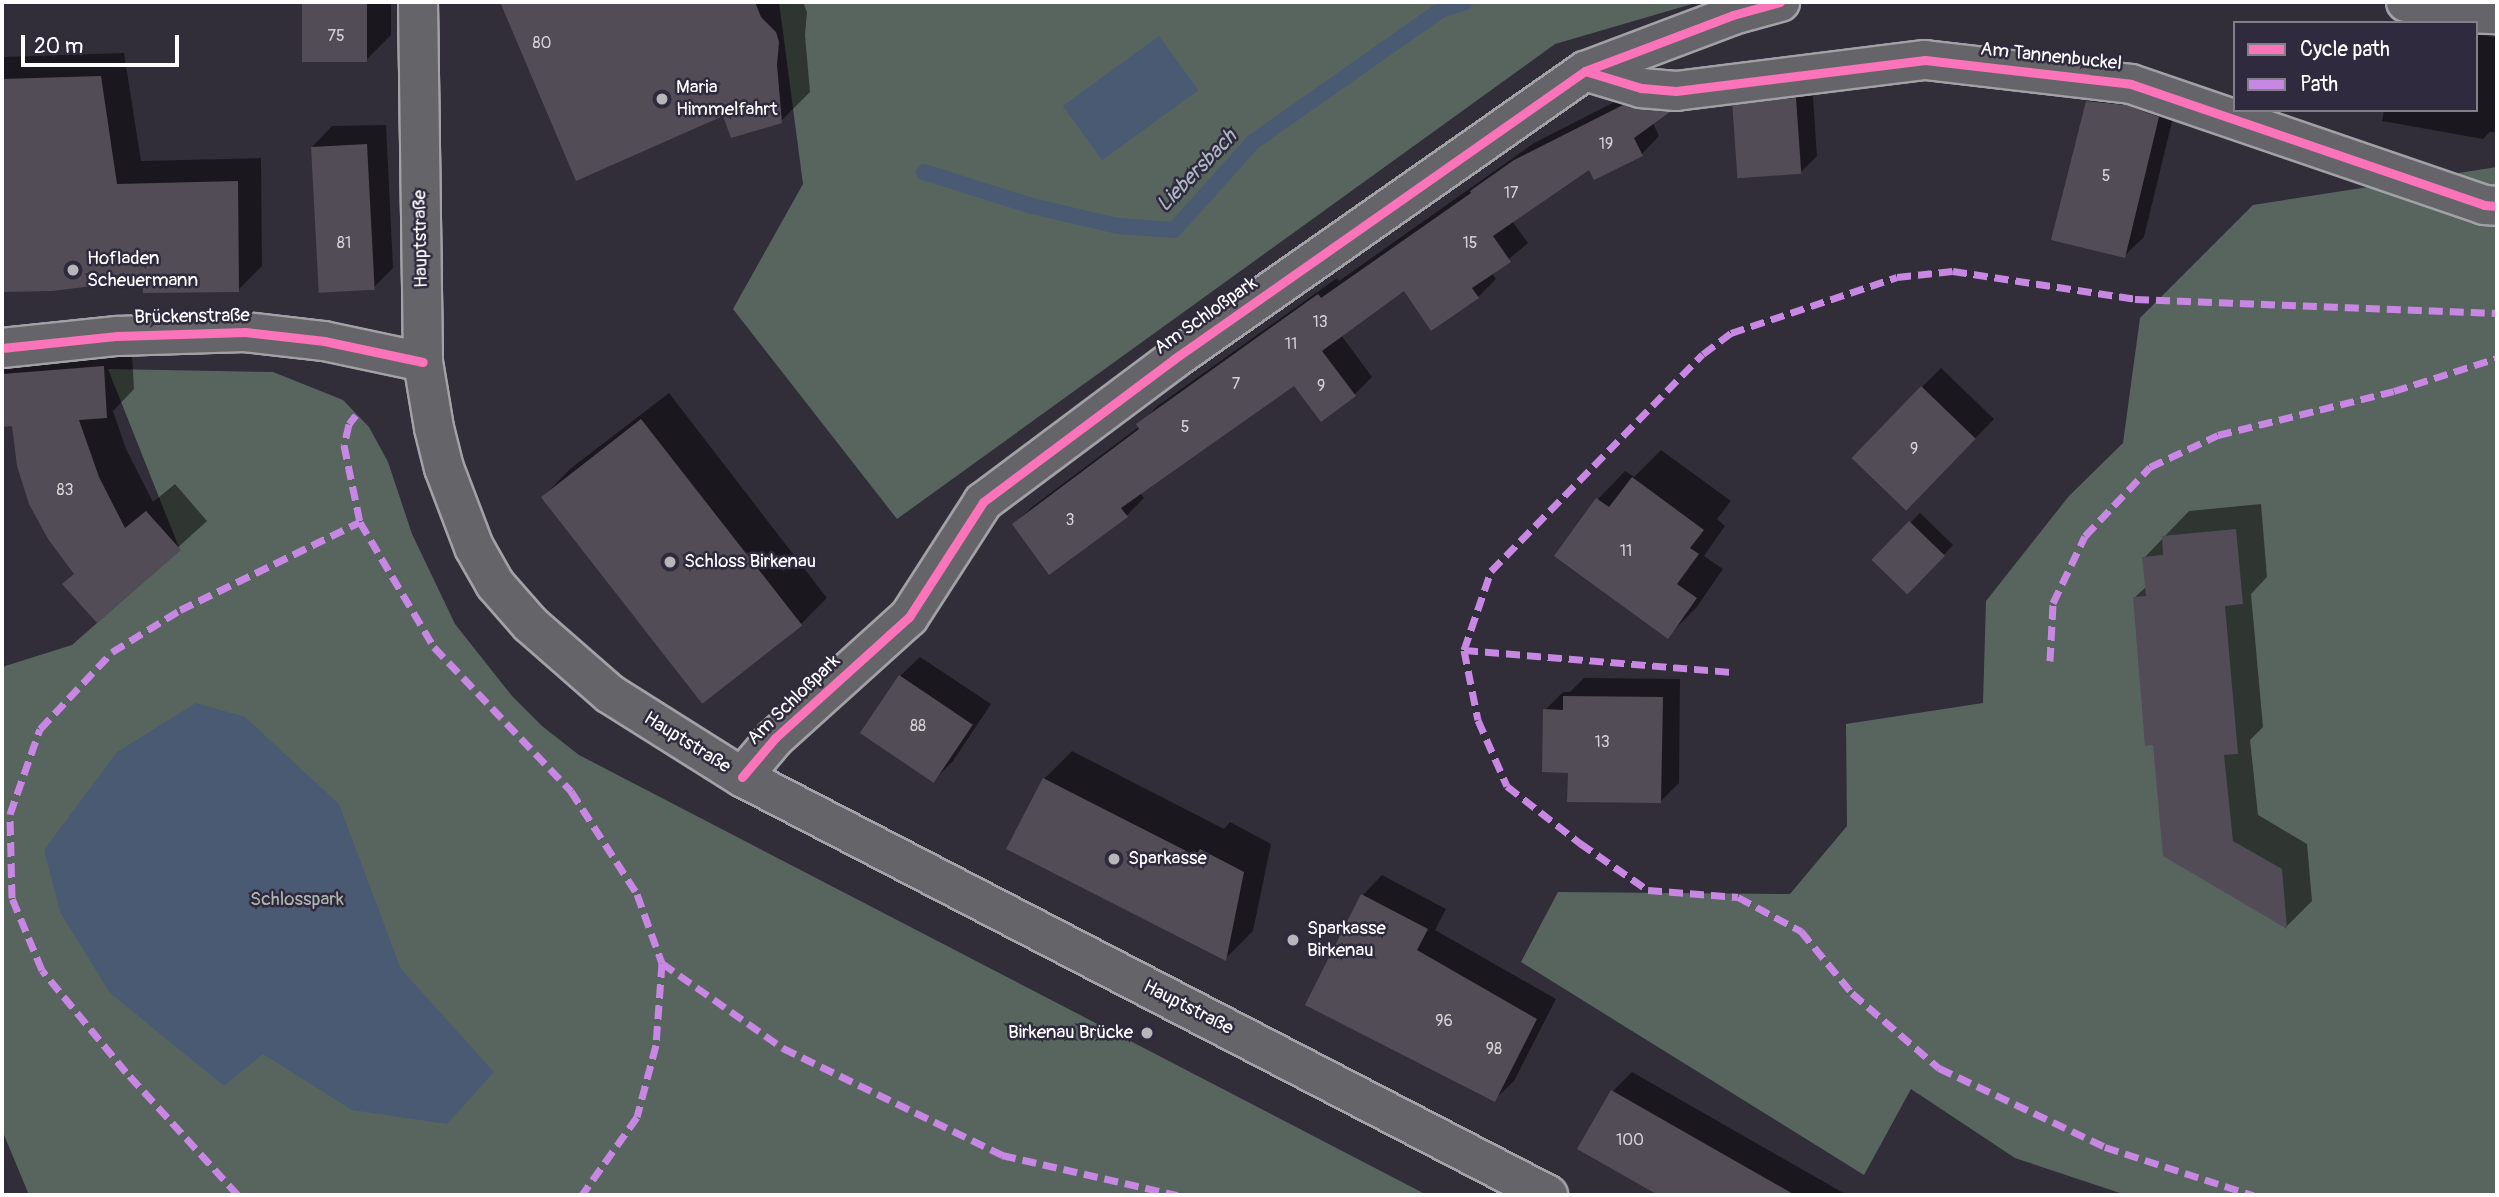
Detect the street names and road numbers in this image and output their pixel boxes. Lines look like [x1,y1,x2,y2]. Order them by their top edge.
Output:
street label: Am Tannenbuckel [1979,38,2123,76]
street label: Hauptstraße [409,190,433,288]
street label: Am Schloßpark [1150,272,1262,360]
street label: Brückenstraße [134,305,250,329]
street label: Am Schloßpark [743,650,845,750]
street label: Hauptstraße [639,707,735,779]
street label: Hauptstraße [1139,976,1237,1040]

